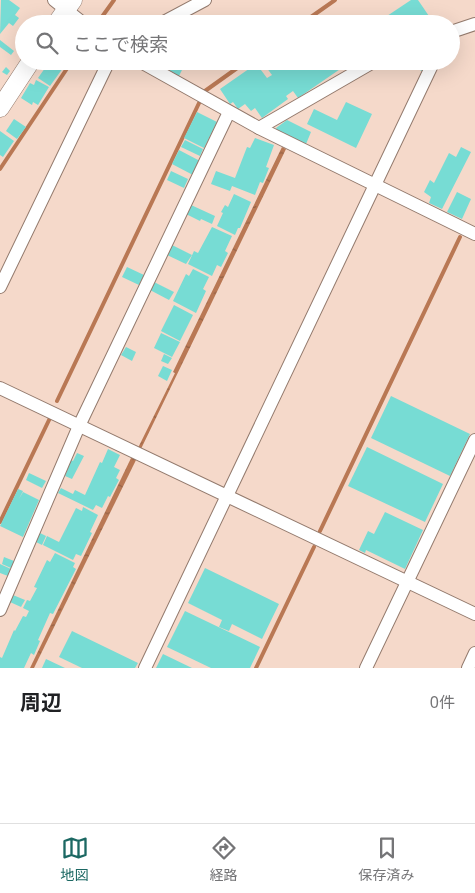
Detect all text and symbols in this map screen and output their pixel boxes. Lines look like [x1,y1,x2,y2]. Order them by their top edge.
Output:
search box [15,15,460,70]
icon: search [33,29,61,57]
text: ここで検索 [73,31,168,57]
text: 周辺 [20,688,62,716]
text: 0件 [430,691,455,713]
tab: 地図 [61,834,89,884]
tab: 経路 [210,834,238,884]
tab: 保存済み [359,834,415,884]

